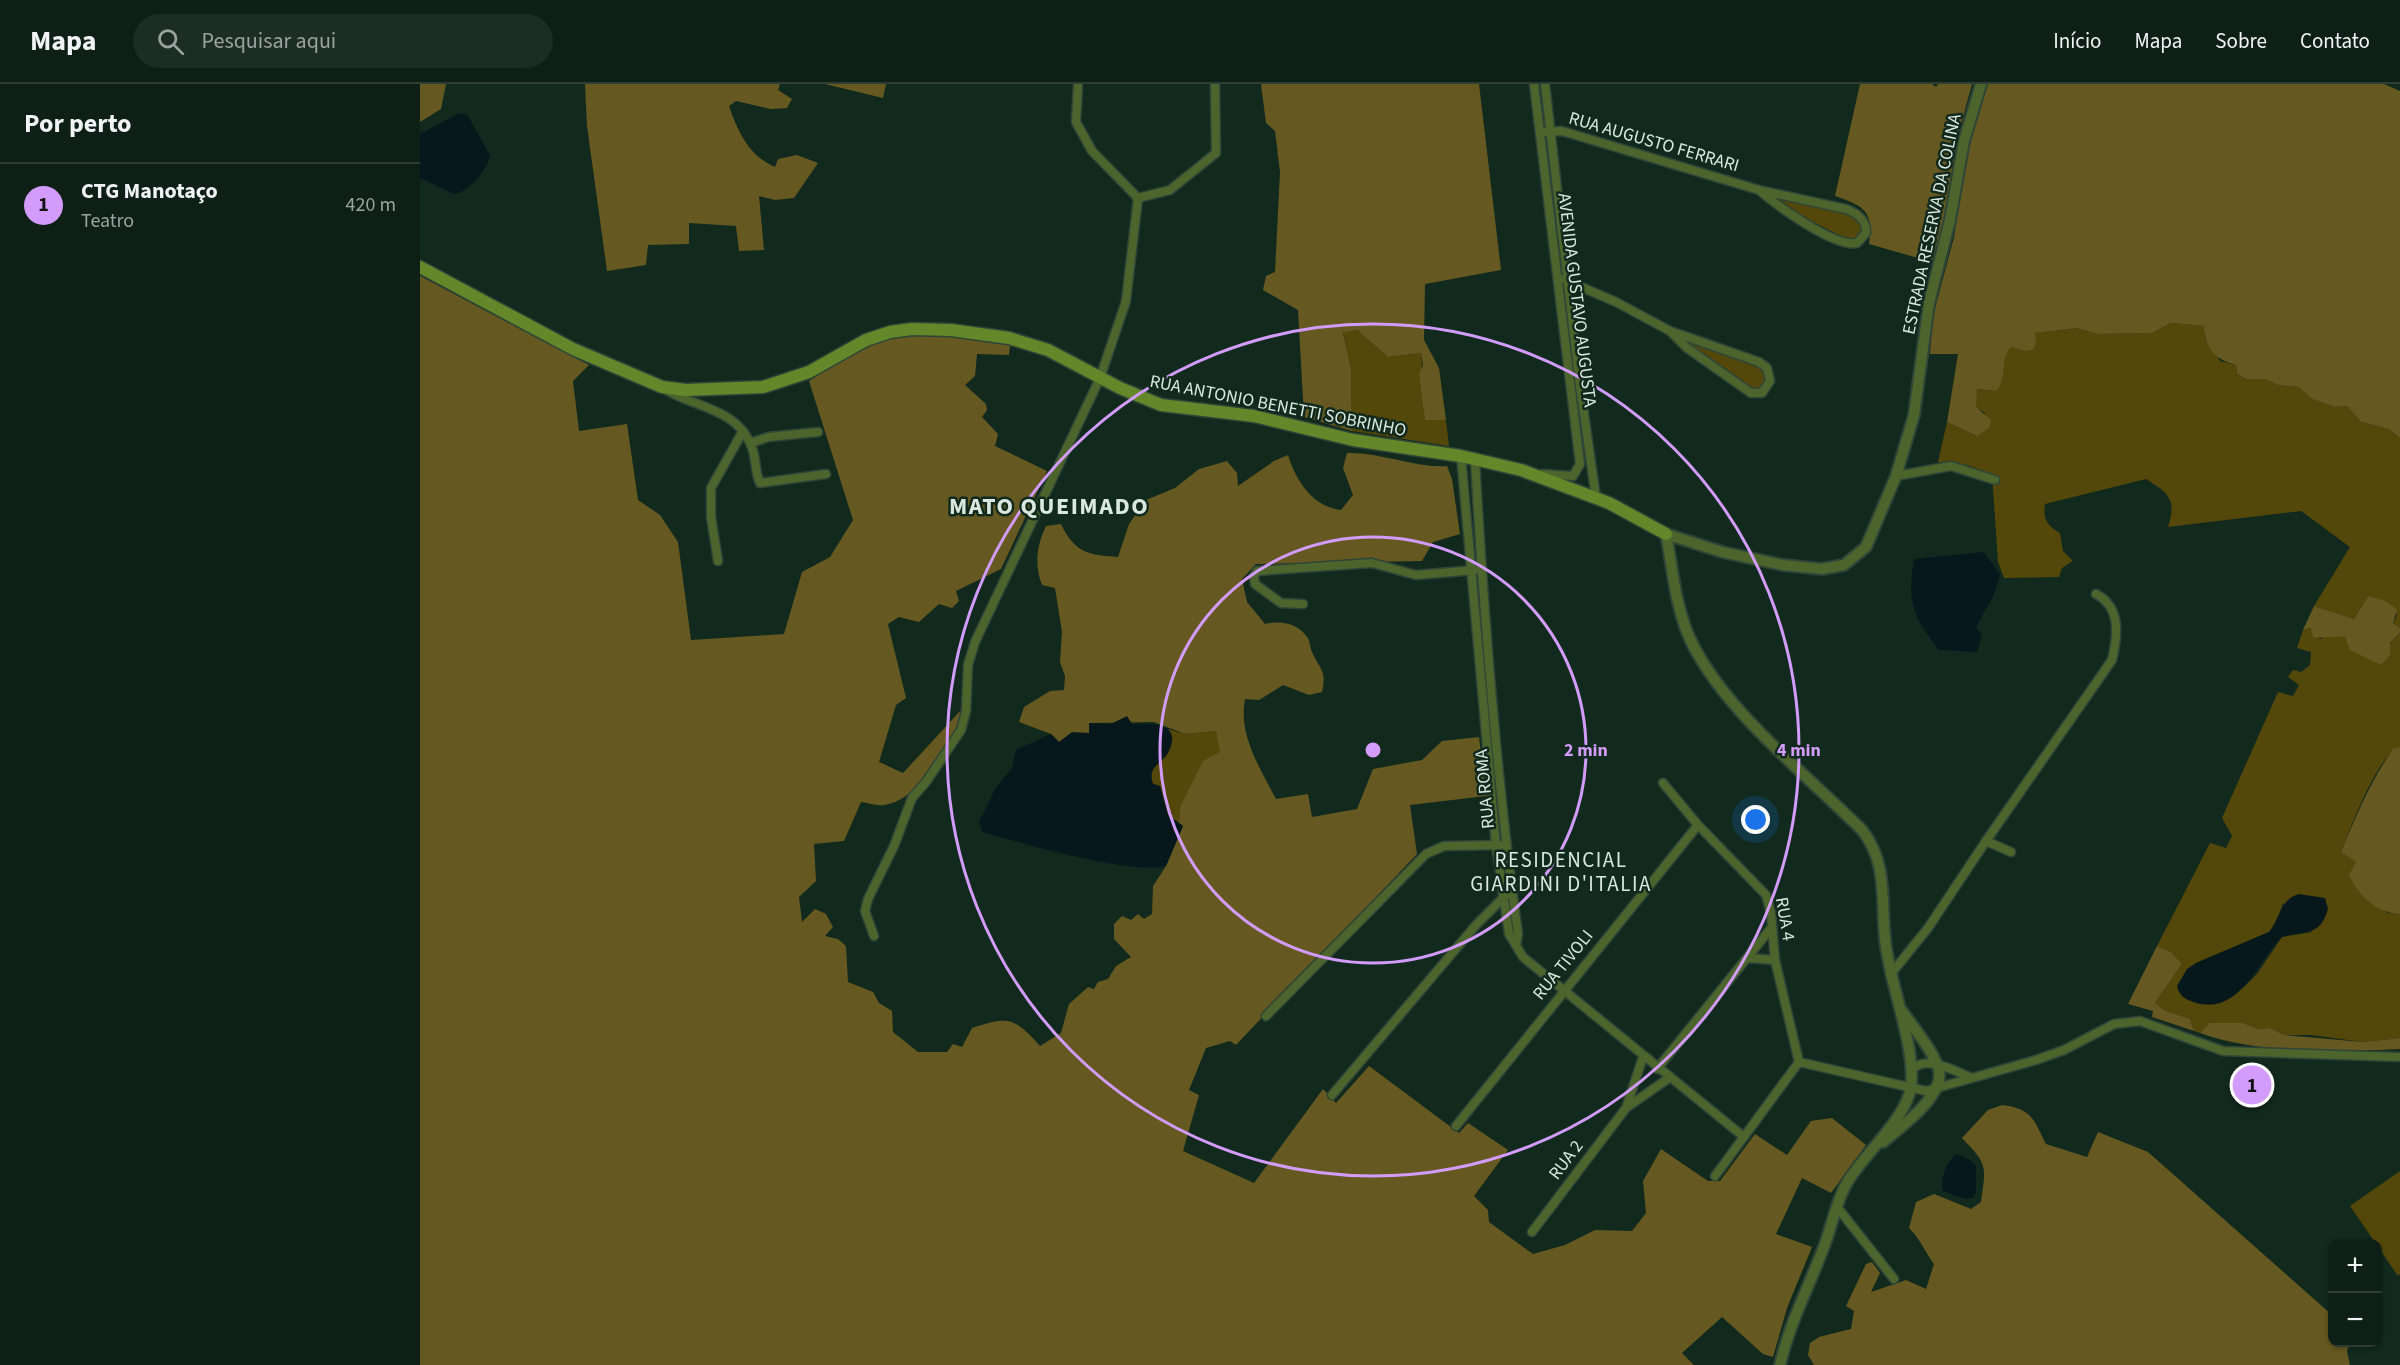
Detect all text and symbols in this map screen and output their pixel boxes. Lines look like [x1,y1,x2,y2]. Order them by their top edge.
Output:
search box [133,14,553,68]
text: Mapa [30,21,97,61]
icon: search [154,25,187,58]
text: Pesquisar aqui [202,25,336,57]
text: Início [2053,26,2101,56]
text: Mapa [2134,26,2182,56]
text: Sobre [2215,26,2267,56]
text: Contato [2300,26,2370,56]
text: Por perto [24,105,132,142]
street label: RUA AUGUSTO FERRARI [1566,106,1742,178]
street label: ESTRADA RESERVA DA COLINA [1896,111,1968,337]
text: CTG Manotaço [81,175,218,207]
text: 1 [38,191,49,219]
text: 420 m [346,191,396,219]
street label: AVENIDA GUSTAVO AUGUSTA [1551,192,1603,409]
text: Teatro [81,207,134,235]
street label: RUA ANTONIO BENETTI SOBRINHO [1148,369,1408,443]
district label: MATO QUEIMADO [949,489,1149,524]
text: 2 min [1564,738,1608,763]
text: 4 min [1777,738,1821,763]
centre of rings [1363,740,1383,760]
street label: RUA ROMA [1469,748,1501,830]
your location [1741,805,1770,834]
district label: RESIDENCIAL GIARDINI D'ITALIA [1470,845,1652,899]
street label: RUA 4 [1769,895,1801,943]
street label: RUA TIVOLI [1527,925,1599,1005]
pin: 1 [2232,1062,2272,1108]
street label: RUA 2 [1543,1135,1589,1185]
map controls [2328,1239,2382,1347]
button: + [2328,1239,2382,1293]
button: − [2328,1293,2382,1347]

